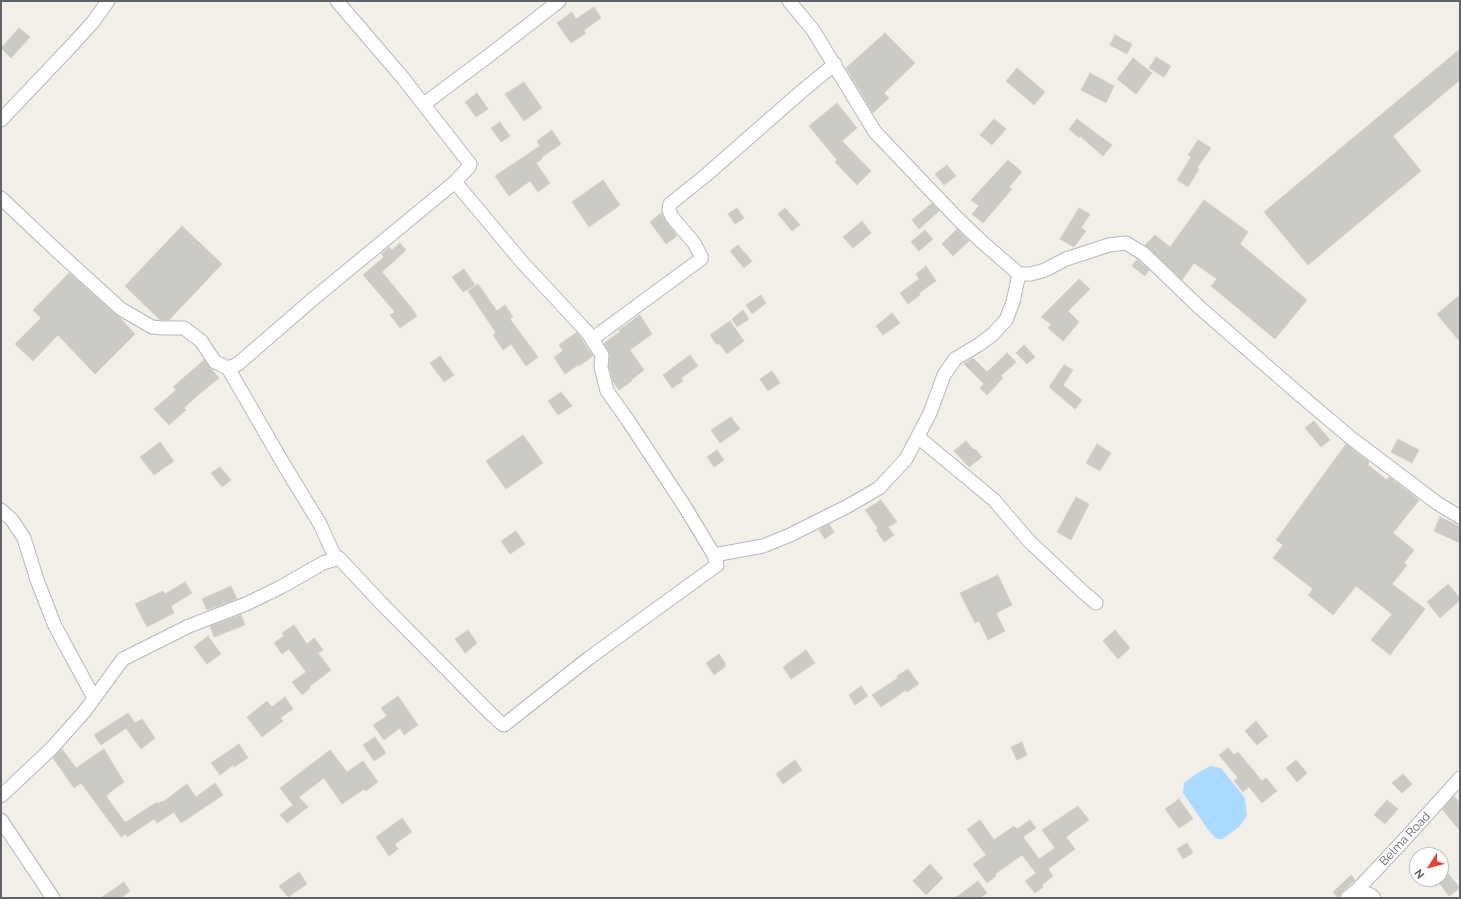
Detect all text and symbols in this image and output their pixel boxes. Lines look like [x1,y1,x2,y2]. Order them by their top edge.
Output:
street label: Belma Road [1377,809,1433,869]
north arrow [1409,847,1449,887]
text: N [1412,867,1427,881]

